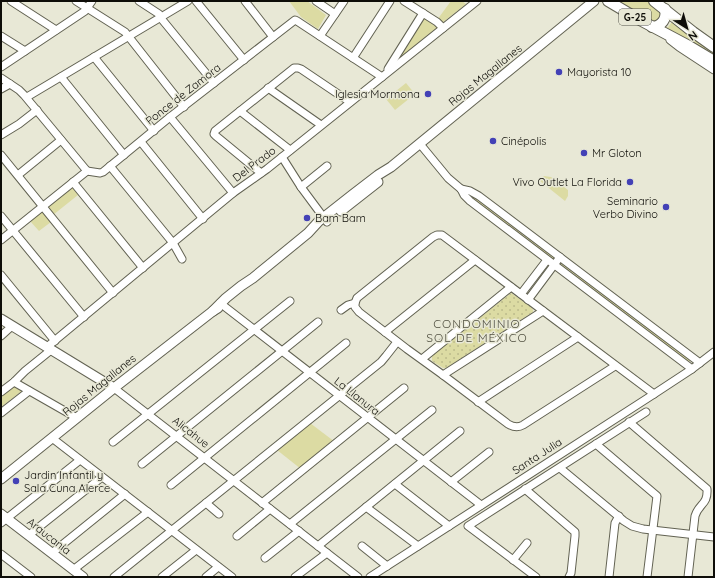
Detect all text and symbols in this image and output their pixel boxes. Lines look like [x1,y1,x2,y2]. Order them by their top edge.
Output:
north arrow [667,8,707,48]
road number: G-25 [619,9,651,25]
text: N [686,28,700,44]
street label: Rojas Magallanes [445,41,525,109]
street label: Ponce de Zamora [143,60,223,128]
place label: Mayorista 10 [567,65,631,79]
marker: Mayorista 10 [554,67,564,77]
place label: Iglesia Mormona [335,87,420,101]
marker: Iglesia Mormona [423,89,433,99]
place label: Cinépolis [501,134,546,148]
marker: Cinépolis [488,136,498,146]
street label: Del Prado [230,143,279,185]
place label: Mr Gloton [592,146,642,160]
marker: Mr Gloton [579,148,589,158]
place label: Vivo Outlet La Florida [512,175,622,189]
marker: Vivo Outlet La Florida [625,177,635,187]
place label: Seminario Verbo Divino [593,194,658,221]
marker: Seminario Verbo Divino [661,202,671,212]
place label: Bam Bam [315,211,366,225]
marker: Bam Bam [302,213,312,223]
district label: CONDOMINIO SOL DE MÉXICO [426,316,528,345]
street label: Rojas Magallanes [59,351,139,419]
street label: La Llanura [331,374,383,418]
street label: Alicahue [170,413,212,451]
street label: Santa Julia [509,435,565,477]
place label: Jardin Infantil y Sala Cuna Alerce [24,468,110,495]
marker: Jardin Infantil y Sala Cuna Alerce [11,476,21,486]
street label: Araucanía [24,515,74,557]

